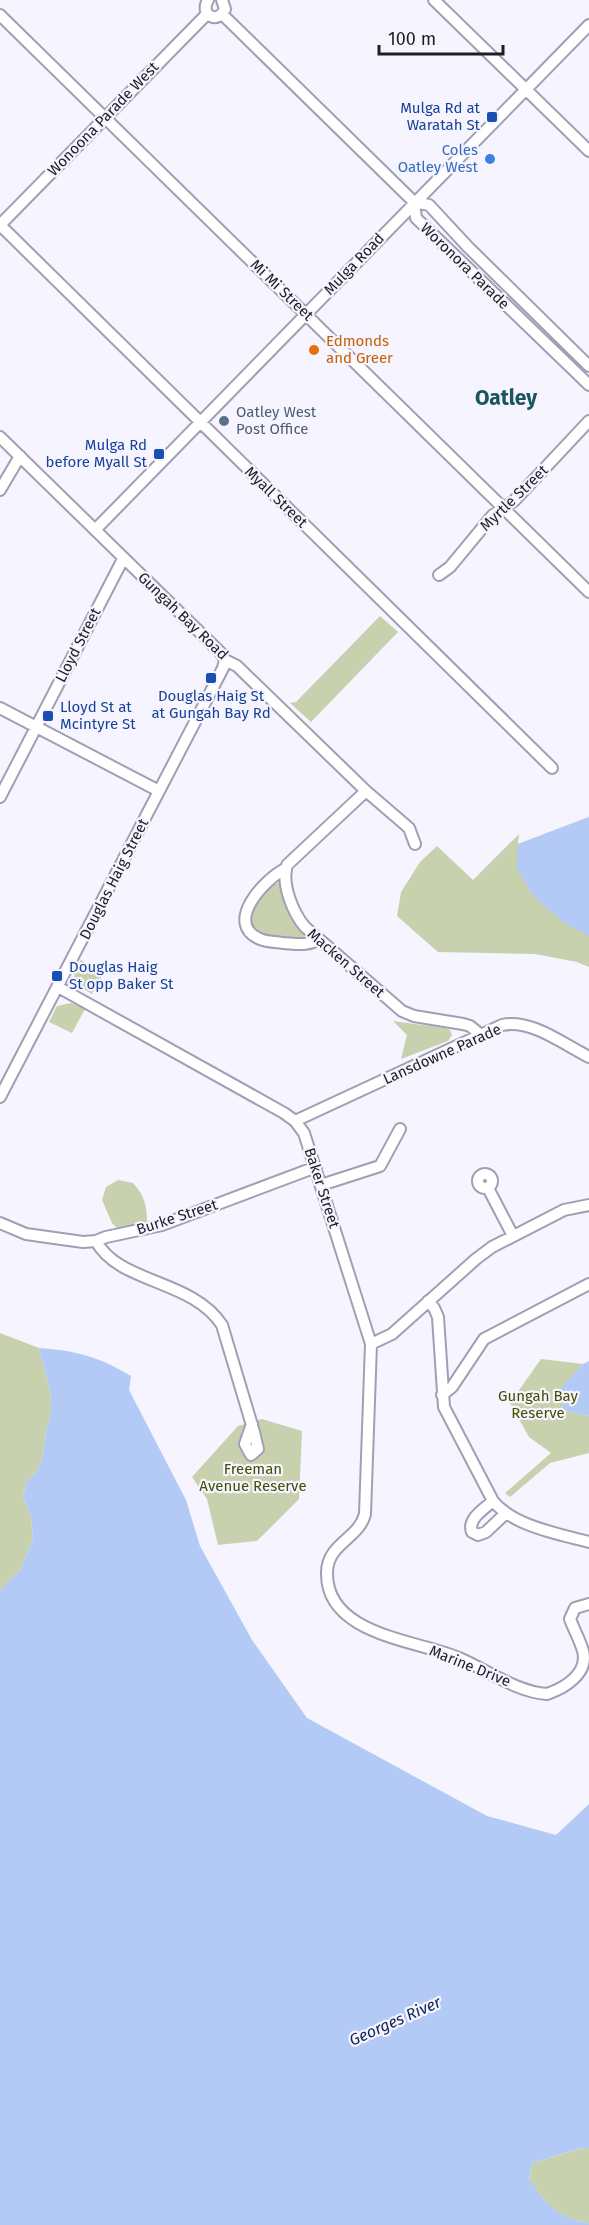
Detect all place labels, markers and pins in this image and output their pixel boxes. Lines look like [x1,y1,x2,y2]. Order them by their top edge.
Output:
place label: Mulga Rd at Waratah St [400,99,481,134]
marker: Mulga Rd at Waratah St [485,110,499,124]
place label: Coles Oatley West [398,141,479,176]
marker: Coles Oatley West [483,152,497,166]
place label: Edmonds and Greer [326,332,393,367]
marker: Edmonds and Greer [307,343,321,357]
place label: Oatley West Post Office [236,403,317,438]
marker: Oatley West Post Office [217,414,231,428]
place label: Mulga Rd before Myall St [46,436,148,471]
marker: Mulga Rd before Myall St [152,447,166,461]
marker: Douglas Haig St at Gungah Bay Rd [204,671,218,685]
place label: Douglas Haig St at Gungah Bay Rd [151,687,271,722]
place label: Lloyd St at Mcintyre St [60,698,136,733]
marker: Lloyd St at Mcintyre St [41,709,55,723]
place label: Douglas Haig St opp Baker St [69,958,174,993]
marker: Douglas Haig St opp Baker St [50,969,64,983]

